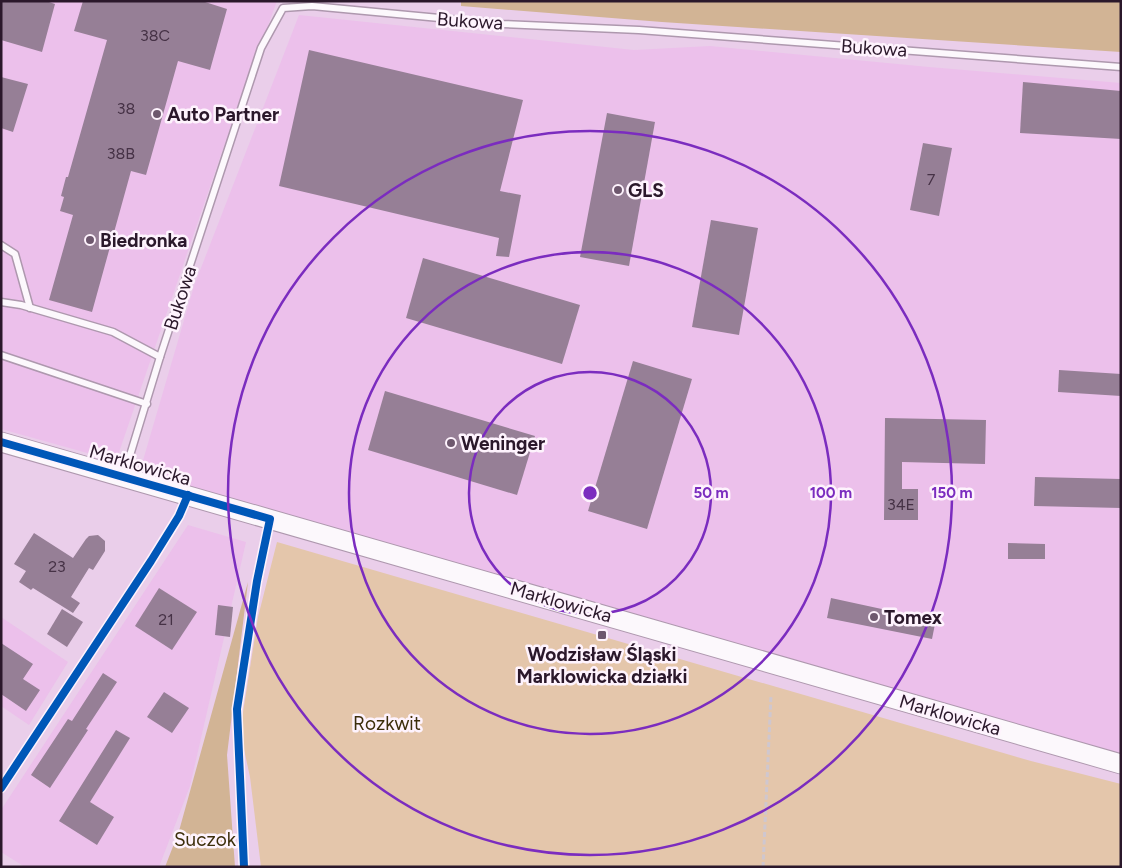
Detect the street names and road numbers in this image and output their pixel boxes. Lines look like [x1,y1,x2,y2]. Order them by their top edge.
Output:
street label: Bukowa [436,7,504,35]
street label: Bukowa [840,34,908,62]
street label: Bukowa [159,263,201,333]
street label: Marklowicka [87,440,193,490]
street label: Marklowicka [508,577,614,627]
street label: Marklowicka [897,690,1003,740]

